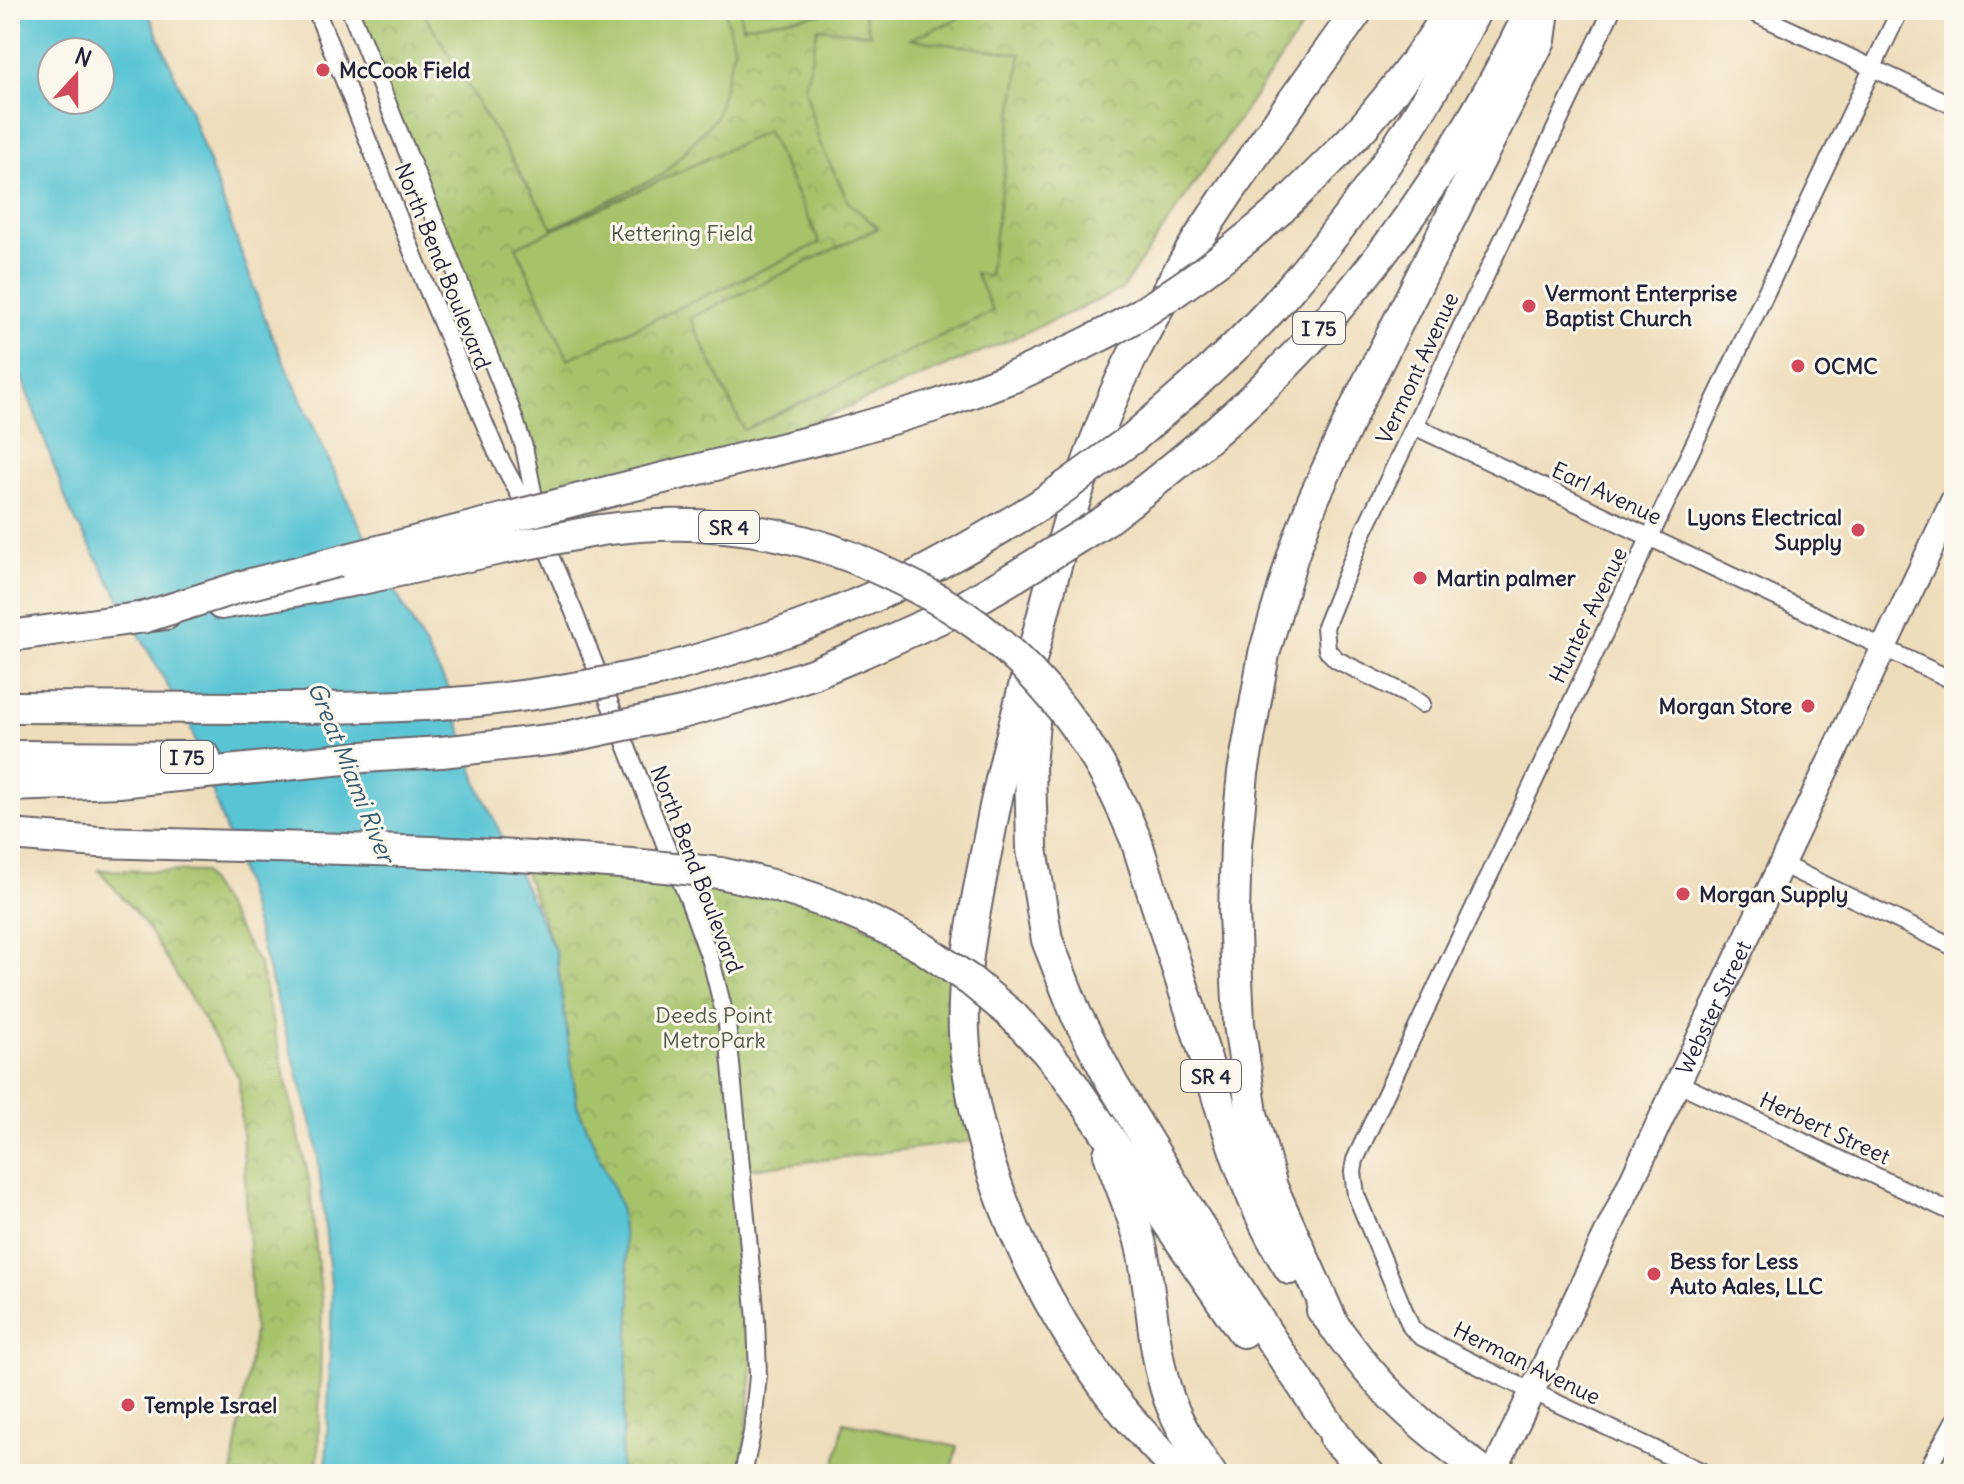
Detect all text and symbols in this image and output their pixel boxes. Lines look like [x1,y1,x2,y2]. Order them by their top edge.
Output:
north arrow [36,36,116,116]
text: N [71,42,95,73]
place label: McCook Field [339,56,470,84]
marker: McCook Field [314,61,332,79]
street label: North Bend Boulevard [389,159,497,373]
park label: Kettering Field [611,219,753,247]
place label: Vermont Enterprise Baptist Church [1545,279,1737,332]
street label: Vermont Avenue [1370,288,1464,448]
marker: Vermont Enterprise Baptist Church [1520,297,1538,315]
road number: I 75 [1293,312,1345,344]
place label: OCMC [1814,352,1878,380]
marker: OCMC [1789,357,1807,375]
street label: Earl Avenue [1548,455,1666,531]
place label: Lyons Electrical Supply [1687,503,1842,556]
road number: SR 4 [699,511,759,543]
marker: Lyons Electrical Supply [1849,521,1867,539]
street label: Hunter Avenue [1543,542,1633,688]
place label: Martin palmer [1436,564,1577,592]
marker: Martin palmer [1411,569,1429,587]
water label: Great Miami River [302,677,403,870]
place label: Morgan Store [1659,692,1792,720]
marker: Morgan Store [1799,697,1817,715]
road number: I 75 [161,741,213,773]
street label: North Bend Boulevard [644,761,750,977]
place label: Morgan Supply [1699,880,1848,908]
marker: Morgan Supply [1674,885,1692,903]
street label: Webster Street [1670,936,1757,1079]
park label: Deeds Point MetroPark [655,1001,773,1054]
road number: SR 4 [1181,1060,1241,1092]
street label: Herbert Street [1755,1086,1895,1170]
place label: Bess for Less Auto Aales, LLC [1670,1247,1823,1300]
marker: Bess for Less Auto Aales, LLC [1645,1265,1663,1283]
street label: Herman Avenue [1449,1315,1605,1411]
place label: Temple Israel [144,1391,277,1419]
marker: Temple Israel [119,1396,137,1414]

